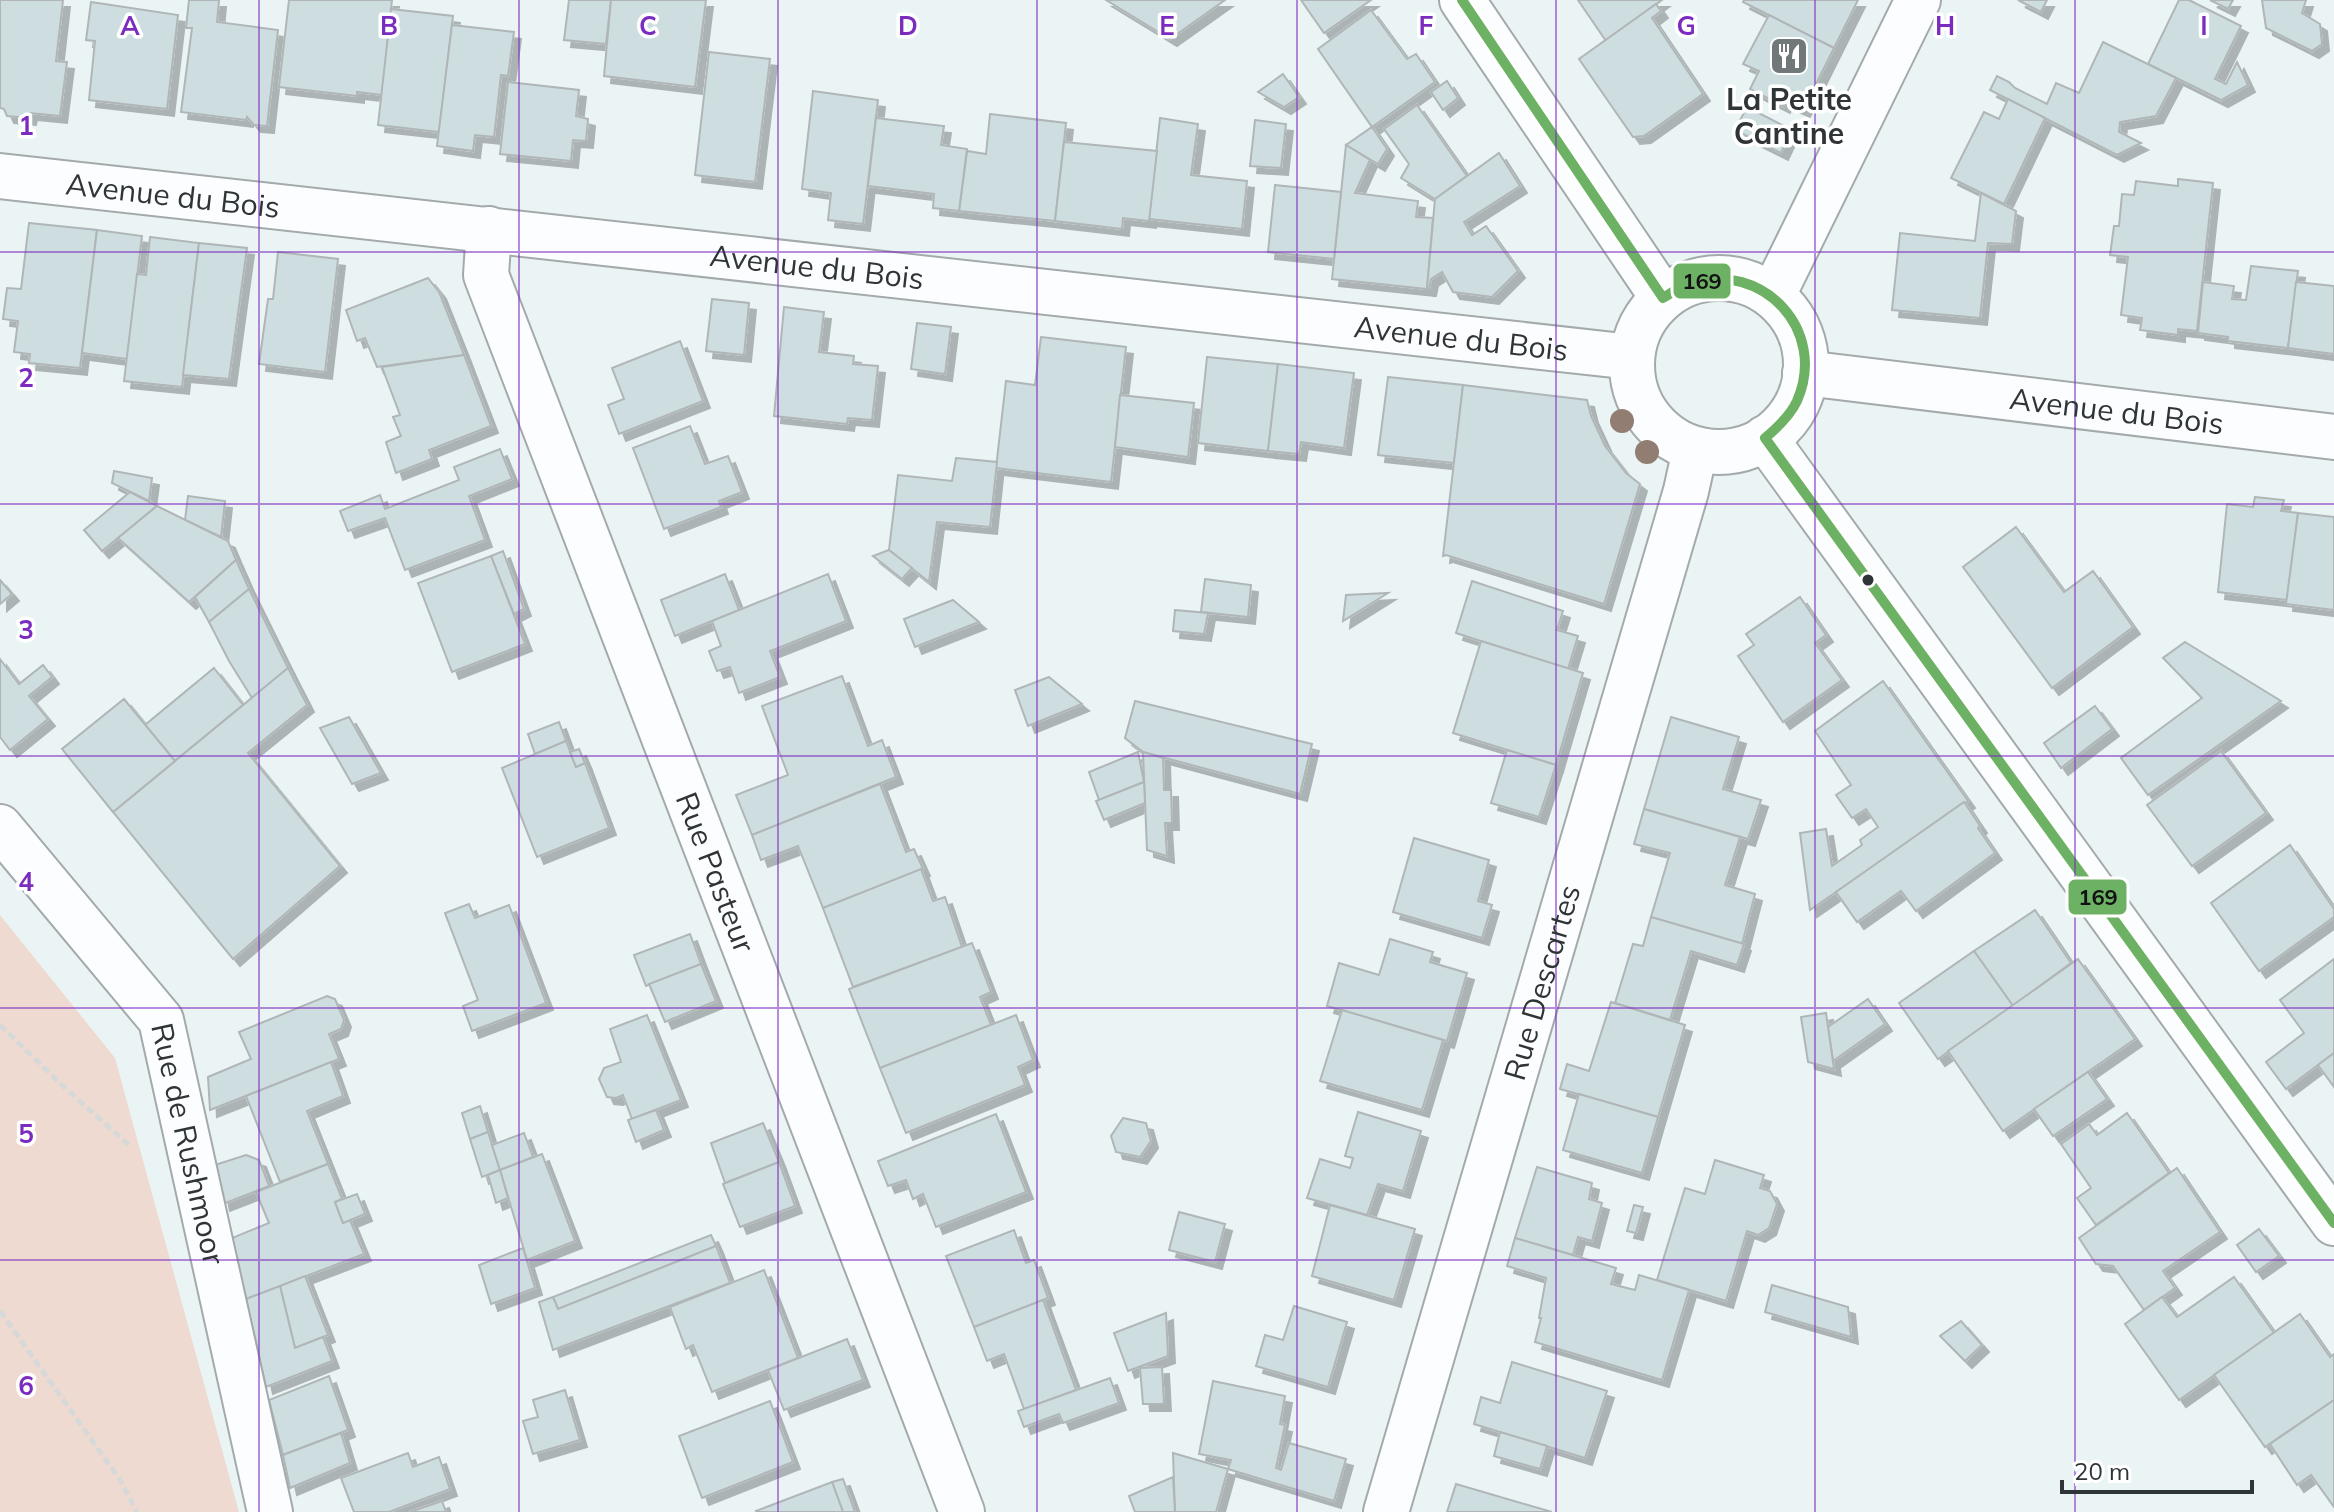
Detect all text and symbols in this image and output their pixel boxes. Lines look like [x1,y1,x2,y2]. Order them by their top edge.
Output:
text: A [120,9,140,42]
text: B [380,9,398,42]
text: C [639,9,657,42]
text: D [898,9,918,42]
text: E [1159,9,1175,42]
text: F [1419,9,1434,42]
text: G [1676,9,1696,42]
text: H [1935,9,1955,42]
text: I [2200,9,2208,42]
restaurant icon: La Petite Cantine [1768,35,1810,77]
place label: La Petite Cantine [1726,80,1852,152]
text: 1 [18,109,34,142]
street label: Avenue du Bois [64,164,282,226]
street label: Avenue du Bois [708,236,926,297]
line badge: 169 [1672,262,1732,300]
text: 169 [1682,267,1722,295]
street label: Avenue du Bois [1352,307,1570,369]
text: 2 [18,361,34,394]
street label: Avenue du Bois [2008,379,2226,442]
unlabelled marker [1860,572,1876,588]
text: 3 [18,613,34,646]
street label: Rue Pasteur [668,787,764,958]
text: 4 [18,865,34,898]
line badge: 169 [2067,878,2128,916]
street label: Rue Descartes [1495,880,1588,1085]
text: 169 [2078,883,2118,911]
street label: Rue de Rushmoor [143,1019,234,1268]
text: 5 [18,1117,34,1150]
text: 6 [18,1369,34,1402]
scale bar [2062,1444,2252,1494]
text: 20 m [2074,1456,2130,1486]

